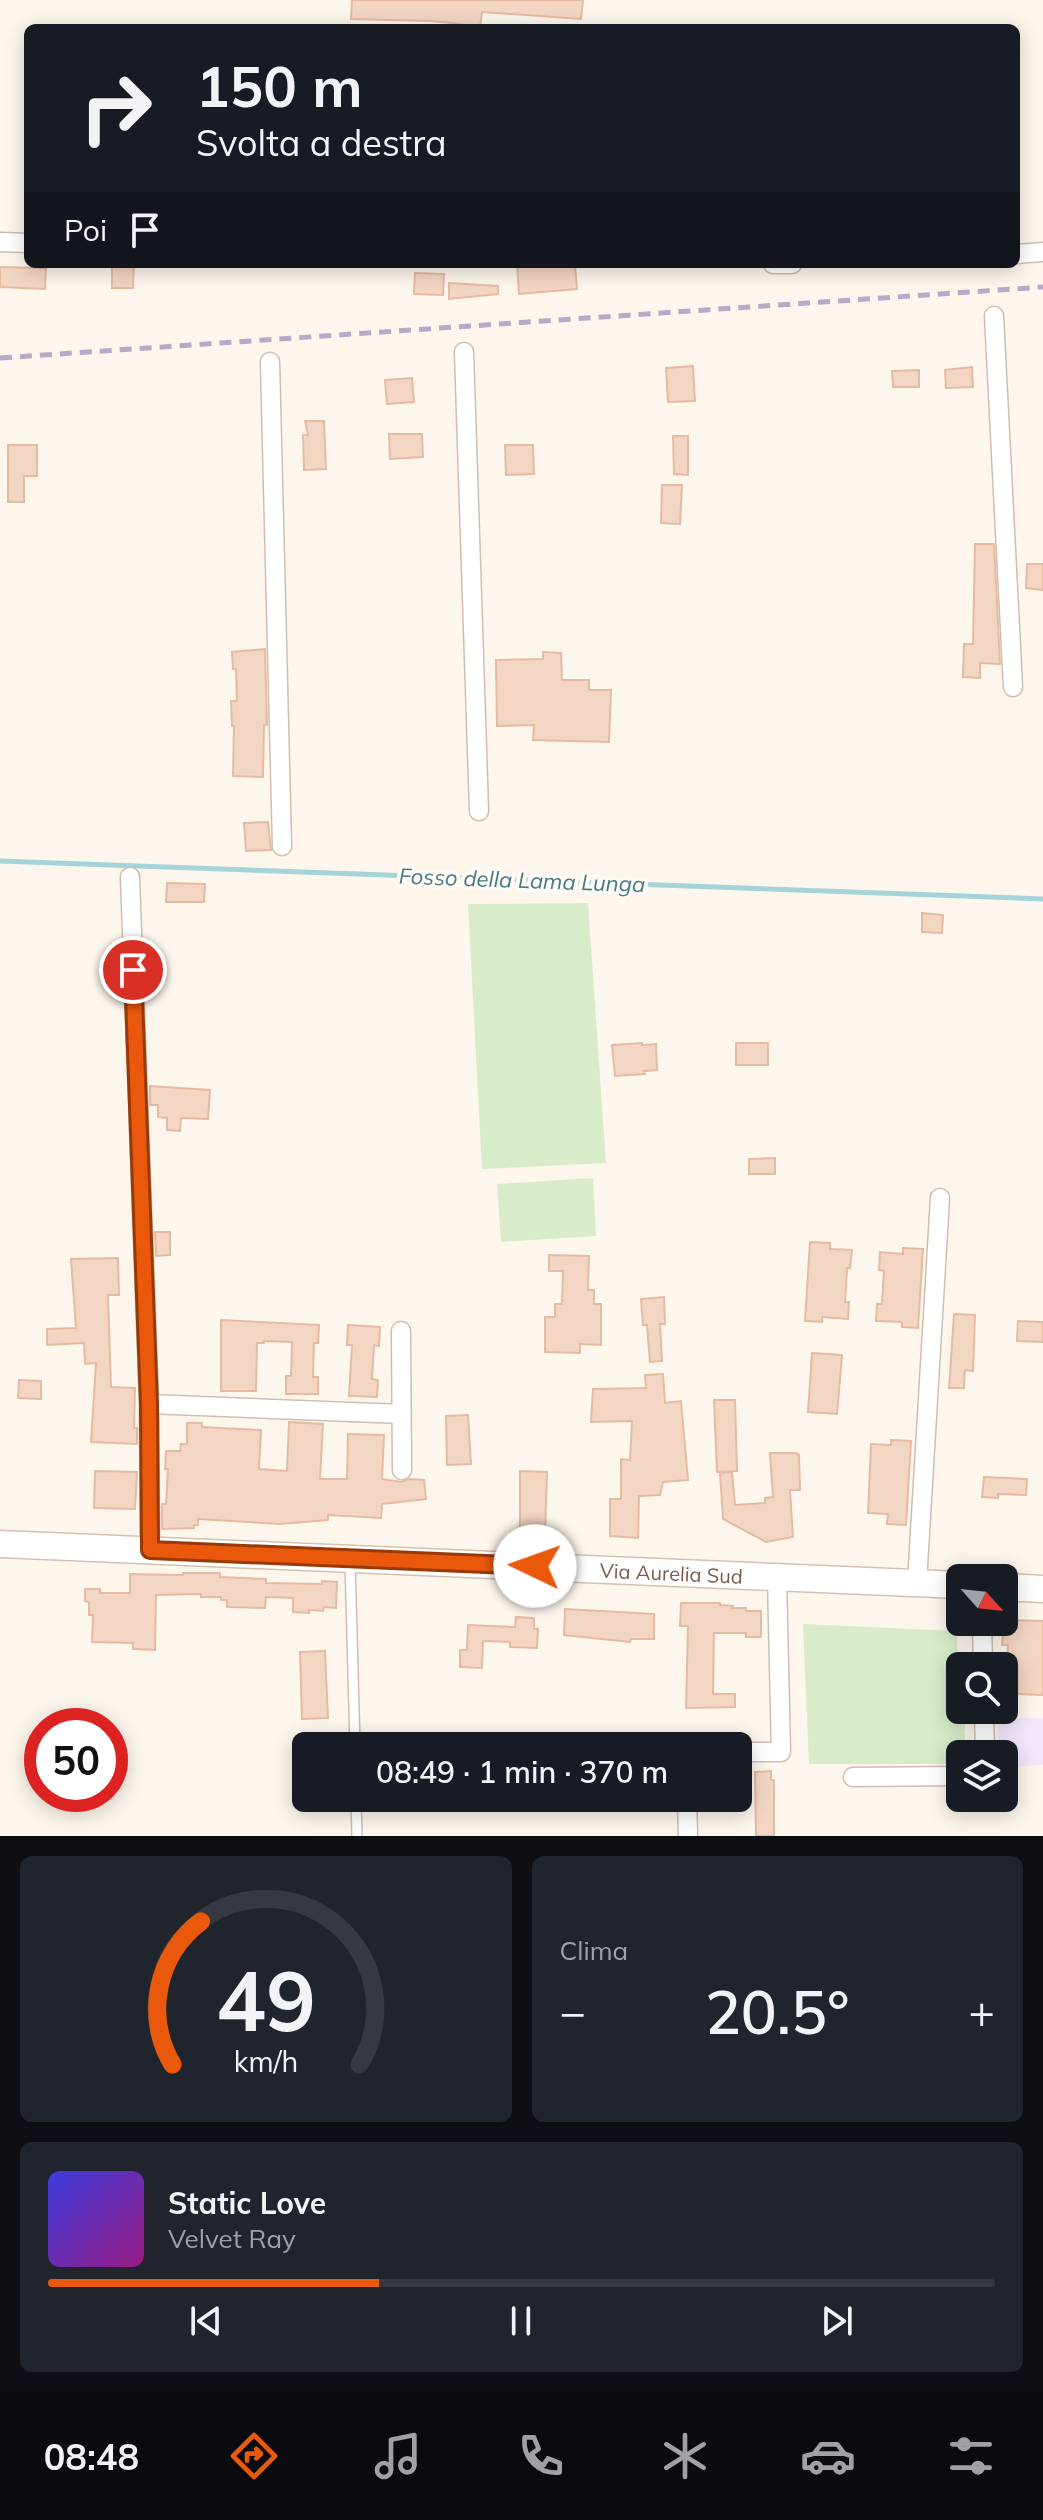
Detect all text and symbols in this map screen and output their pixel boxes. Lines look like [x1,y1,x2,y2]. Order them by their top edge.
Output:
text: 150 m [196,51,363,121]
icon: right [64,56,168,160]
text: Svolta a destra [196,120,447,165]
icon: arrive [123,208,167,252]
text: Poi [64,211,107,249]
water label: Fosso della Lama Lunga [398,862,646,898]
pin [99,936,167,1004]
icon: arrive [111,948,155,992]
position arrow [493,1524,577,1608]
street label: Via Aurelia Sud [599,1557,743,1588]
north arrow [946,1564,1018,1636]
map controls [946,1564,1018,1812]
button: search [946,1652,1018,1724]
speed limit sign: 50 [24,1708,128,1812]
button: layers [946,1740,1018,1812]
text: 08:49 · 1 min · 370 m [376,1753,668,1791]
text: Clima [560,1934,628,1967]
text: 49 [216,1947,316,2052]
text: 20.5° [705,1974,850,2049]
text: − [560,1984,586,2039]
text: + [969,1984,995,2039]
text: km/h [233,2043,298,2079]
text: Static Love [168,2184,326,2222]
text: Velvet Ray [168,2222,296,2255]
icon: previous [184,2299,228,2343]
icon: pause [499,2299,543,2343]
icon: next [815,2299,859,2343]
icon: directions [226,2428,282,2484]
icon: music [370,2428,426,2484]
icon: phone [513,2428,569,2484]
icon: climate [657,2428,713,2484]
icon: car [800,2428,856,2484]
icon: filters [943,2428,999,2484]
text: 08:48 [44,2434,139,2479]

